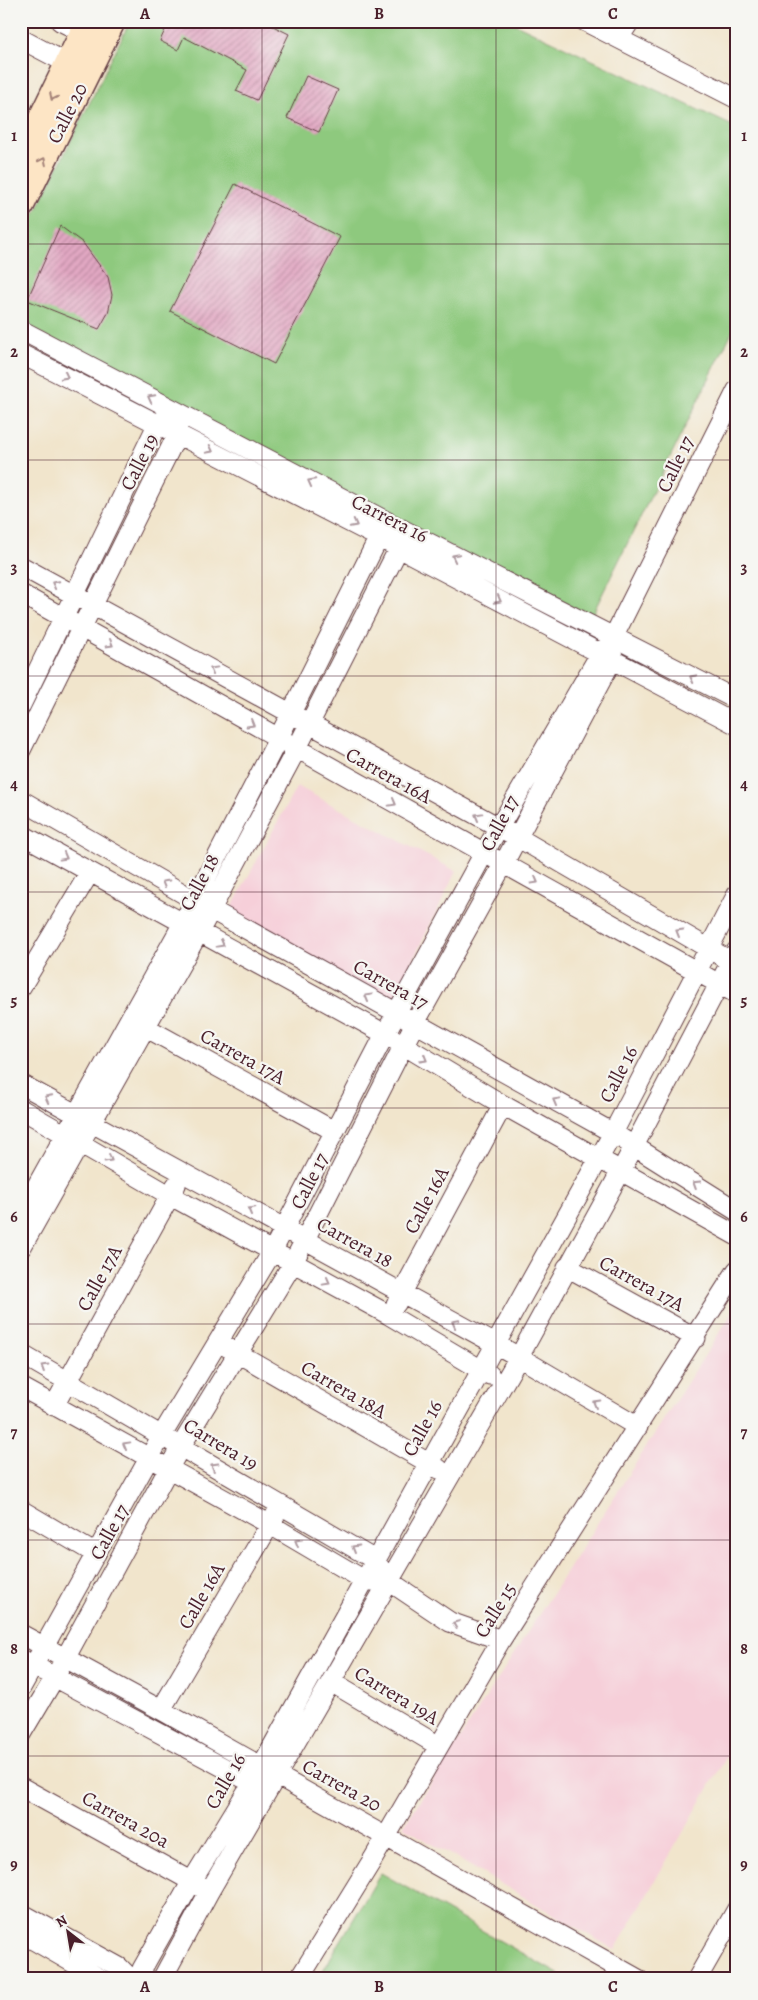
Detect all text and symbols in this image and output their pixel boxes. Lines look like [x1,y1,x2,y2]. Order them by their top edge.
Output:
text: A [139,3,151,25]
text: B [374,3,384,25]
text: C [608,3,618,25]
street label: Calle 20 [41,78,94,148]
one-way arrow [48,92,59,101]
text: 1 [11,125,17,147]
text: 1 [741,125,747,147]
one-way arrow [37,158,47,167]
text: 2 [10,341,18,363]
text: 2 [740,341,748,363]
one-way arrow [60,370,69,380]
one-way arrow [147,394,156,404]
street label: Calle 19 [114,429,165,495]
street label: Calle 17 [650,431,701,497]
one-way arrow [204,444,213,454]
one-way arrow [307,478,316,488]
street label: Carrera 16 [347,488,433,549]
one-way arrow [349,518,358,528]
one-way arrow [451,552,460,563]
text: 3 [11,557,18,579]
text: 3 [741,557,748,579]
one-way arrow [51,580,60,590]
one-way arrow [493,594,502,604]
one-way arrow [104,637,113,647]
one-way arrow [209,666,218,676]
one-way arrow [689,674,698,684]
one-way arrow [246,718,255,728]
street label: Carrera 16A [341,741,437,810]
text: 4 [10,774,18,796]
text: 4 [740,774,748,796]
street label: Calle 17 [473,790,526,856]
one-way arrow [388,797,397,807]
one-way arrow [474,812,483,822]
street label: Calle 18 [173,849,226,916]
one-way arrow [58,851,67,861]
one-way arrow [530,875,539,885]
one-way arrow [162,879,171,889]
one-way arrow [676,928,685,938]
one-way arrow [216,938,225,948]
street label: Carrera 17 [348,953,434,1016]
text: 5 [11,990,18,1012]
text: 5 [741,990,748,1012]
one-way arrow [364,993,373,1003]
street label: Carrera 17A [195,1022,290,1091]
street label: Calle 16 [593,1041,644,1107]
one-way arrow [418,1052,427,1062]
one-way arrow [44,1094,53,1104]
one-way arrow [552,1098,561,1108]
street label: Calle 17 [284,1148,335,1214]
one-way arrow [104,1153,113,1163]
street label: Calle 16A [398,1162,455,1238]
one-way arrow [692,1181,701,1191]
text: 6 [10,1206,18,1228]
one-way arrow [248,1206,257,1216]
text: 6 [740,1206,748,1228]
street label: Carrera 18 [312,1210,398,1274]
street label: Calle 17A [70,1240,129,1316]
street label: Carrera 17A [594,1249,689,1318]
one-way arrow [322,1276,331,1286]
one-way arrow [451,1319,460,1329]
street label: Carrera 18A [296,1354,392,1425]
one-way arrow [40,1363,49,1373]
street label: Calle 16 [396,1395,449,1461]
one-way arrow [593,1399,602,1409]
street label: Carrera 19 [178,1412,263,1477]
text: 7 [11,1422,18,1444]
text: 7 [741,1422,748,1444]
one-way arrow [122,1441,131,1451]
one-way arrow [211,1462,220,1472]
street label: Calle 17 [83,1499,136,1565]
one-way arrow [295,1538,304,1548]
one-way arrow [351,1544,360,1554]
street label: Calle 16A [172,1558,231,1634]
street label: Calle 15 [468,1578,523,1643]
one-way arrow [452,1619,461,1630]
text: 8 [10,1638,18,1660]
text: 8 [740,1638,748,1660]
street label: Carrera 19A [349,1660,444,1731]
street label: Calle 16 [199,1748,252,1814]
street label: Carrera 20 [297,1753,386,1818]
street label: Carrera 20a [77,1784,175,1855]
text: 9 [10,1854,18,1876]
text: 9 [740,1854,748,1876]
north arrow [42,1908,92,1958]
text: N [52,1911,71,1932]
text: A [139,1976,151,1998]
text: B [374,1976,384,1998]
text: C [608,1976,618,1998]

